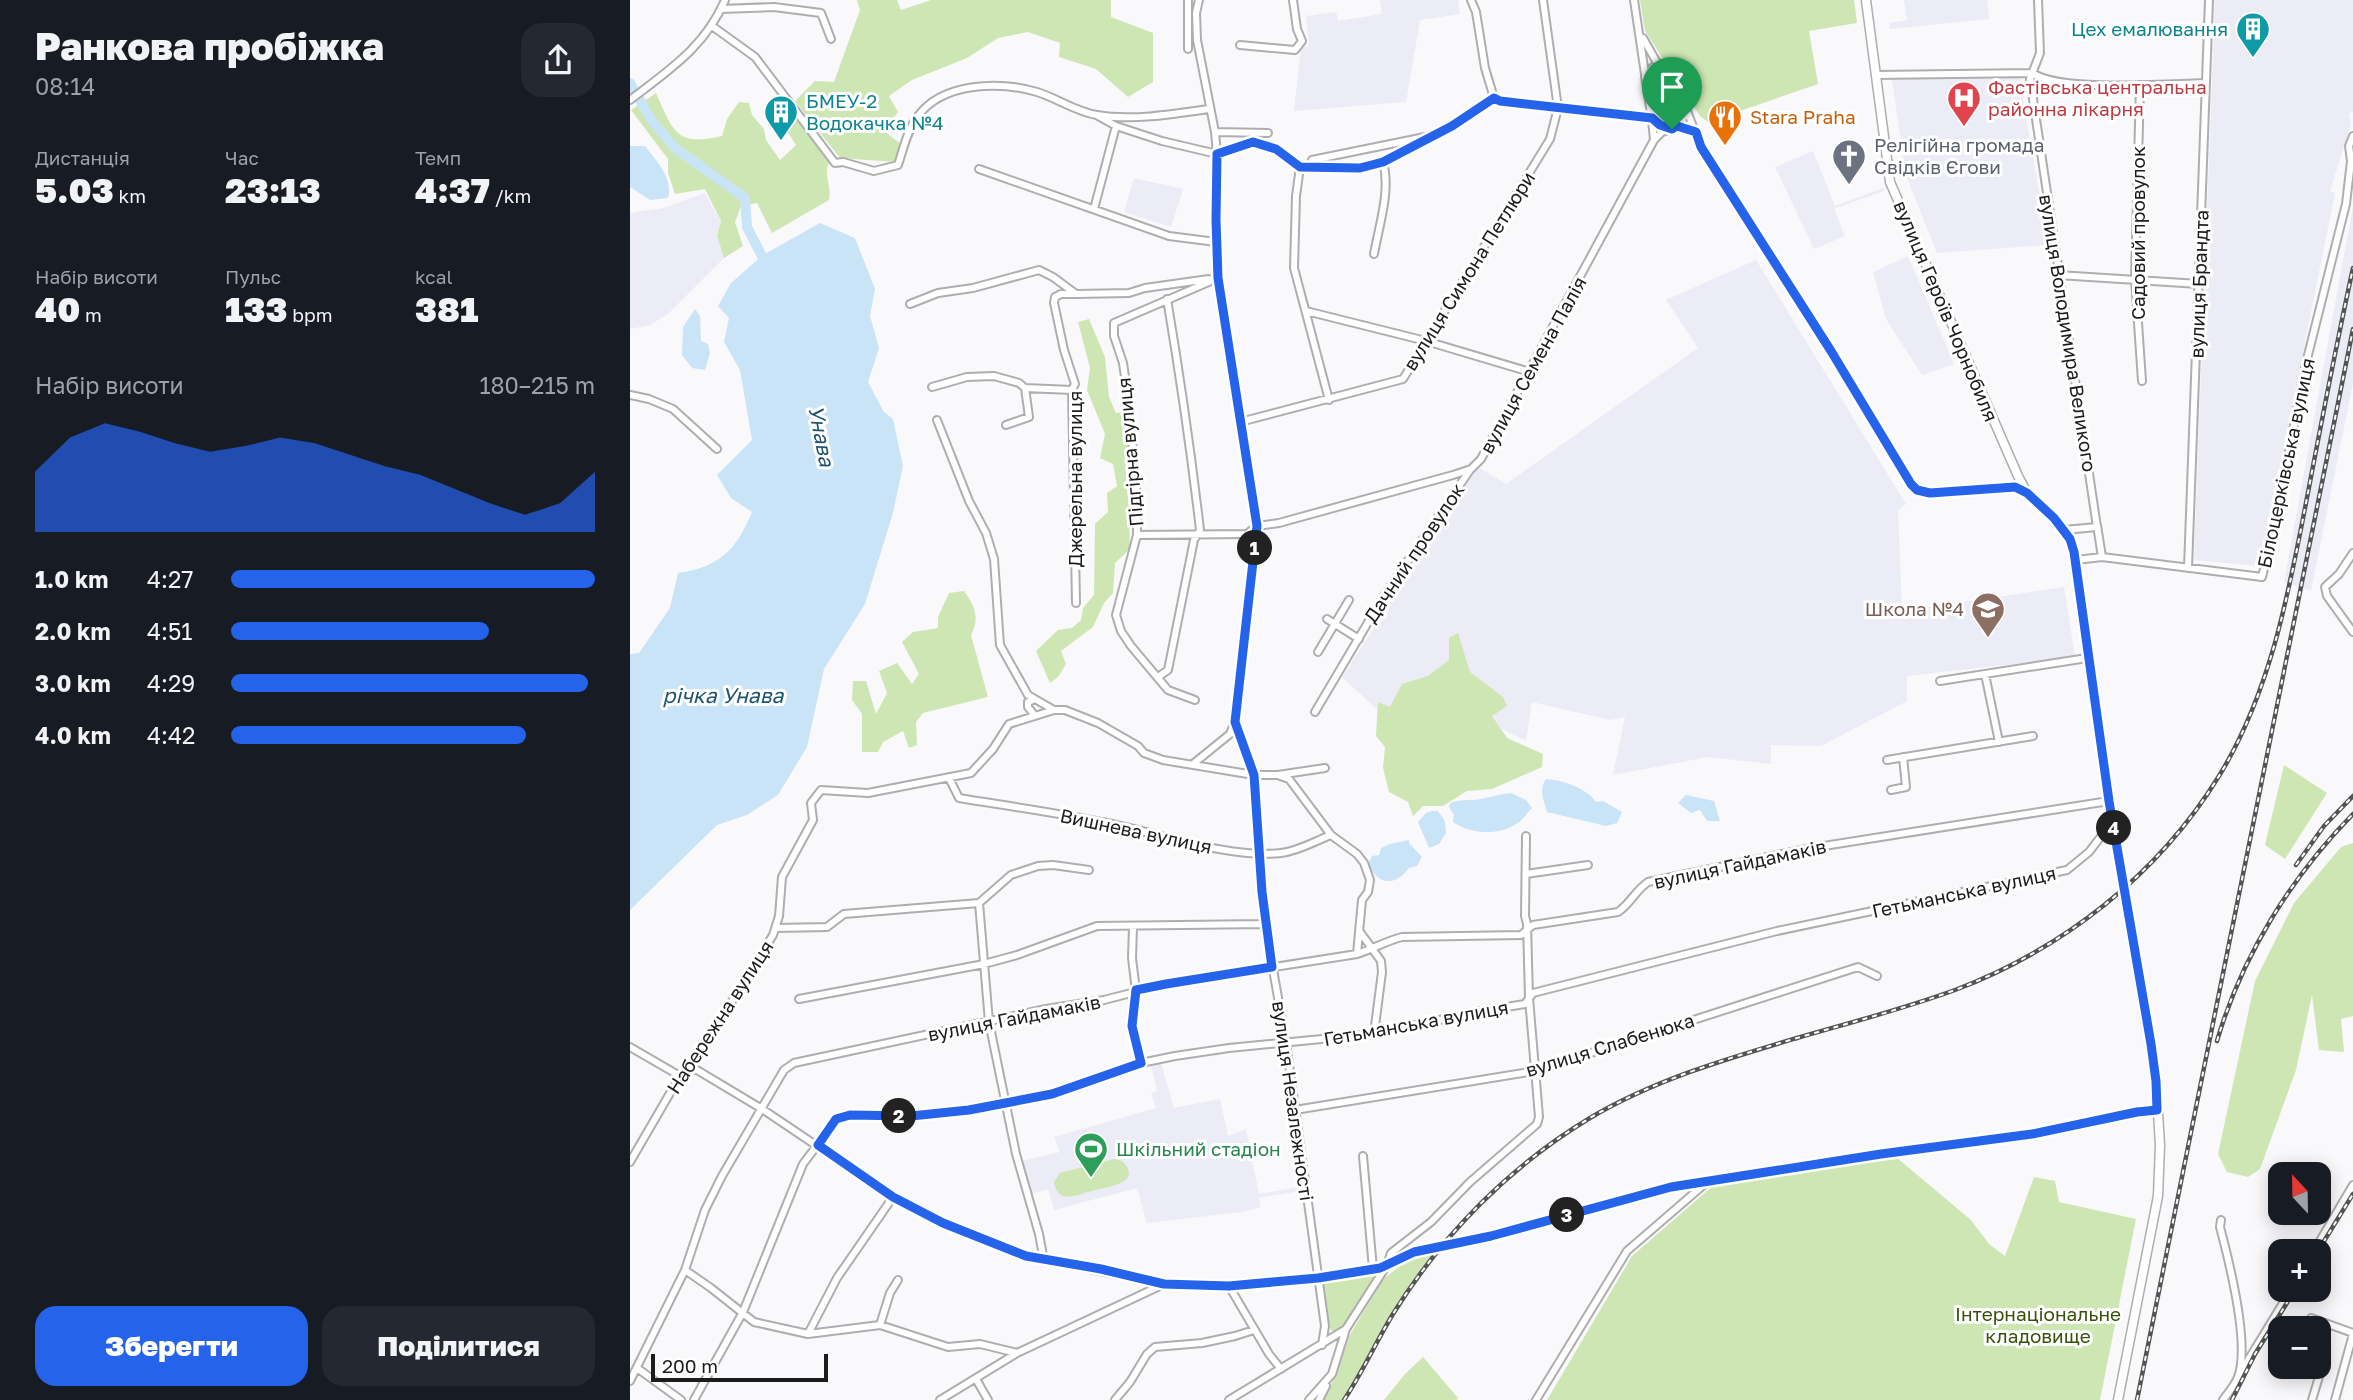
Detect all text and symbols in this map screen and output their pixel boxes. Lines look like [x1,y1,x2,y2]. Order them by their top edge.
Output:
building icon: Цех емалювання [2234,10,2272,59]
place label: Цех емалювання [2071,17,2228,40]
text: Ранкова пробіжка [35,23,384,68]
button: share [521,23,595,97]
pin [1642,57,1702,129]
icon: arrive [1653,68,1691,106]
text: 08:14 [35,72,95,100]
place label: Фастівська центральна районна лікарня [1988,75,2207,120]
hospital icon: Фастівська центральна районна лікарня [1945,79,1983,128]
place label: БМЕУ-2 Водокачка №4 [806,89,943,134]
building icon: БМЕУ-2 Водокачка №4 [762,93,800,142]
restaurant icon: Stara Praha [1706,98,1744,147]
place label: Stara Praha [1750,105,1856,128]
place label: Релігійна громада Свідків Єгови [1874,133,2044,178]
church icon: Релігійна громада Свідків Єгови [1830,137,1868,186]
text: Дистанція [35,146,130,169]
text: Час [225,146,259,169]
text: Темп [415,146,461,169]
street label: Садовий провулок [2126,146,2149,320]
street label: вулиця Симона Петлюри [1398,167,1539,374]
text: 5.03 [35,169,114,211]
text: 23:13 [225,169,321,211]
text: 4:37 [415,169,490,211]
text: km [114,184,146,207]
text: /km [490,184,531,207]
street label: вулиця Володимира Великого [2035,192,2102,473]
street label: вулиця Героїв Чорнобиля [1889,197,2003,425]
street label: вулиця Брандта [2184,209,2213,359]
text: Набір висоти [35,265,158,288]
text: Пульс [225,265,281,288]
text: kcal [415,265,453,288]
street label: вулиця Семена Палія [1474,272,1591,457]
text: 40 [35,288,80,330]
text: 133 [225,288,288,330]
text: 381 [415,288,478,330]
text: m [80,303,102,326]
text: bpm [288,303,333,326]
street label: Білоцерківська вулиця [2252,356,2319,570]
text: Набір висоти [35,371,184,399]
text: 180–215 m [479,371,595,399]
street label: Підгірна вулиця [1112,377,1147,528]
street label: Джерельна вулиця [1063,391,1086,567]
water label: Унава [803,403,841,470]
street label: Дачний провулок [1358,479,1469,627]
pin: 1 [1238,530,1272,566]
text: 1 [1250,536,1259,559]
text: 1.0 km [35,565,108,593]
text: 4:27 [147,565,193,593]
school or university icon: Школа №4 [1969,590,2007,639]
place label: Школа №4 [1865,597,1964,620]
text: 2.0 km [35,617,111,645]
text: 4:51 [147,617,192,645]
text: 3.0 km [35,669,111,697]
text: 4:29 [147,669,195,697]
water label: річка Унава [663,682,785,708]
text: 4.0 km [35,721,111,749]
text: 4:42 [147,721,195,749]
street label: Вишнева вулиця [1058,803,1214,858]
pin: 4 [2096,810,2132,846]
text: 4 [2108,816,2119,839]
street label: вулиця Гайдамаків [1652,834,1828,893]
street label: Гетьманська вулиця [1870,861,2058,922]
street label: Набережна вулиця [661,936,778,1098]
street label: вулиця Гайдамаків [926,989,1102,1046]
street label: Гетьманська вулиця [1322,995,1510,1050]
street label: вулиця Незалежності [1268,999,1319,1202]
street label: вулиця Слабенюка [1523,1008,1697,1081]
pin: 2 [882,1098,916,1134]
text: 2 [893,1104,904,1127]
sports icon: Шкільний стадіон [1072,1130,1110,1179]
place label: Шкільний стадіон [1116,1137,1281,1160]
north arrow [2268,1162,2331,1225]
map controls [2268,1162,2331,1379]
pin: 3 [1550,1198,1584,1232]
text: 3 [1561,1203,1572,1226]
button: + [2268,1239,2331,1302]
park label: Інтернаціональне кладовище [1955,1302,2121,1347]
button: Зберегти [35,1306,308,1386]
button: Поділитися [322,1306,595,1386]
button: − [2268,1316,2331,1379]
scale bar [651,1351,828,1383]
text: 200 m [662,1354,718,1377]

